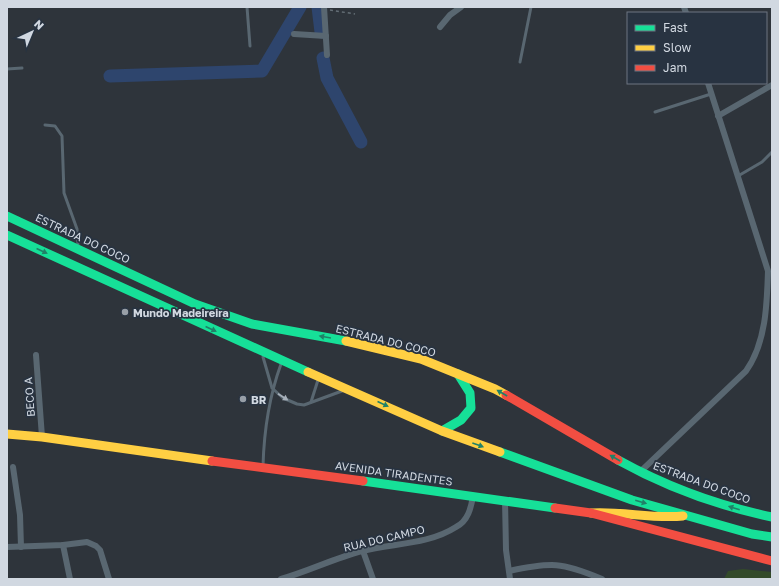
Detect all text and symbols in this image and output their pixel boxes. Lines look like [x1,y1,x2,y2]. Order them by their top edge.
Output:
north arrow [12,12,52,52]
legend [627,12,767,84]
text: N [32,17,47,32]
text: Fast [663,20,688,35]
text: Slow [663,40,691,55]
text: Jam [663,60,687,75]
street label: ESTRADA DO COCO [34,210,132,266]
one-way arrow [37,248,48,254]
place label: Mundo Madeireira [133,306,229,319]
marker: Mundo Madeireira [120,307,130,317]
street label: ESTRADA DO COCO [335,321,437,359]
one-way arrow [206,326,217,332]
one-way arrow [319,334,332,340]
street label: BECO A [21,376,37,417]
one-way arrow [496,390,508,397]
place label: BR [251,393,267,406]
one-way arrow [278,393,289,401]
marker: BR [238,394,248,404]
one-way arrow [377,401,389,408]
one-way arrow [473,442,485,448]
one-way arrow [609,454,621,461]
street label: AVENIDA TIRADENTES [334,458,454,488]
street label: ESTRADA DO COCO [652,458,752,506]
one-way arrow [635,499,647,505]
one-way arrow [728,505,740,511]
street label: RUA DO CAMPO [342,522,426,554]

